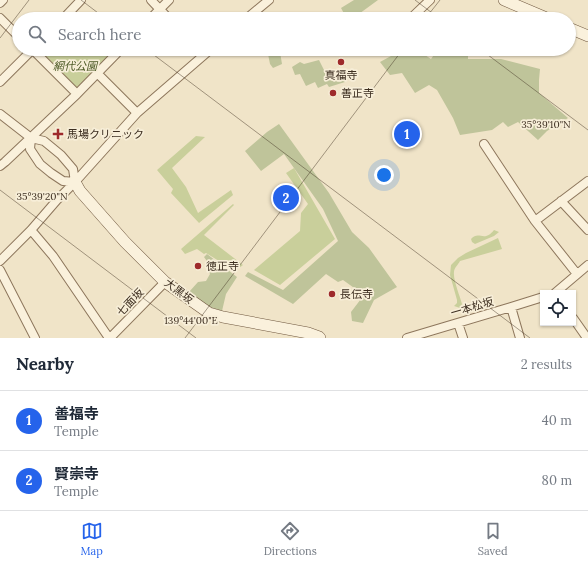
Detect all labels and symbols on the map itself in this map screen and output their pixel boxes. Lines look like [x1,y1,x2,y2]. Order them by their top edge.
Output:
marker: 真福寺 [336,57,346,67]
park label: 網代公園 [53,59,99,73]
place label: 真福寺 [325,68,358,82]
place label: 善正寺 [341,86,374,100]
marker: 善正寺 [328,88,338,98]
text: 35°39'10"N [521,118,571,131]
pin: 1 [394,119,420,149]
place label: 馬場クリニック [67,127,144,141]
marker: 馬場クリニック [52,128,64,140]
your location [374,165,394,185]
pin: 2 [273,183,299,213]
text: 35°39'20"N [16,190,68,203]
place label: 徳正寺 [206,259,239,273]
marker: 徳正寺 [193,261,203,271]
street label: 大黒坂 [162,275,196,307]
street label: 七面坂 [114,285,146,319]
place label: 長伝寺 [340,287,373,301]
marker: 長伝寺 [327,289,337,299]
street label: 一本松坂 [449,294,495,320]
text: 139°44'00"E [164,314,218,327]

